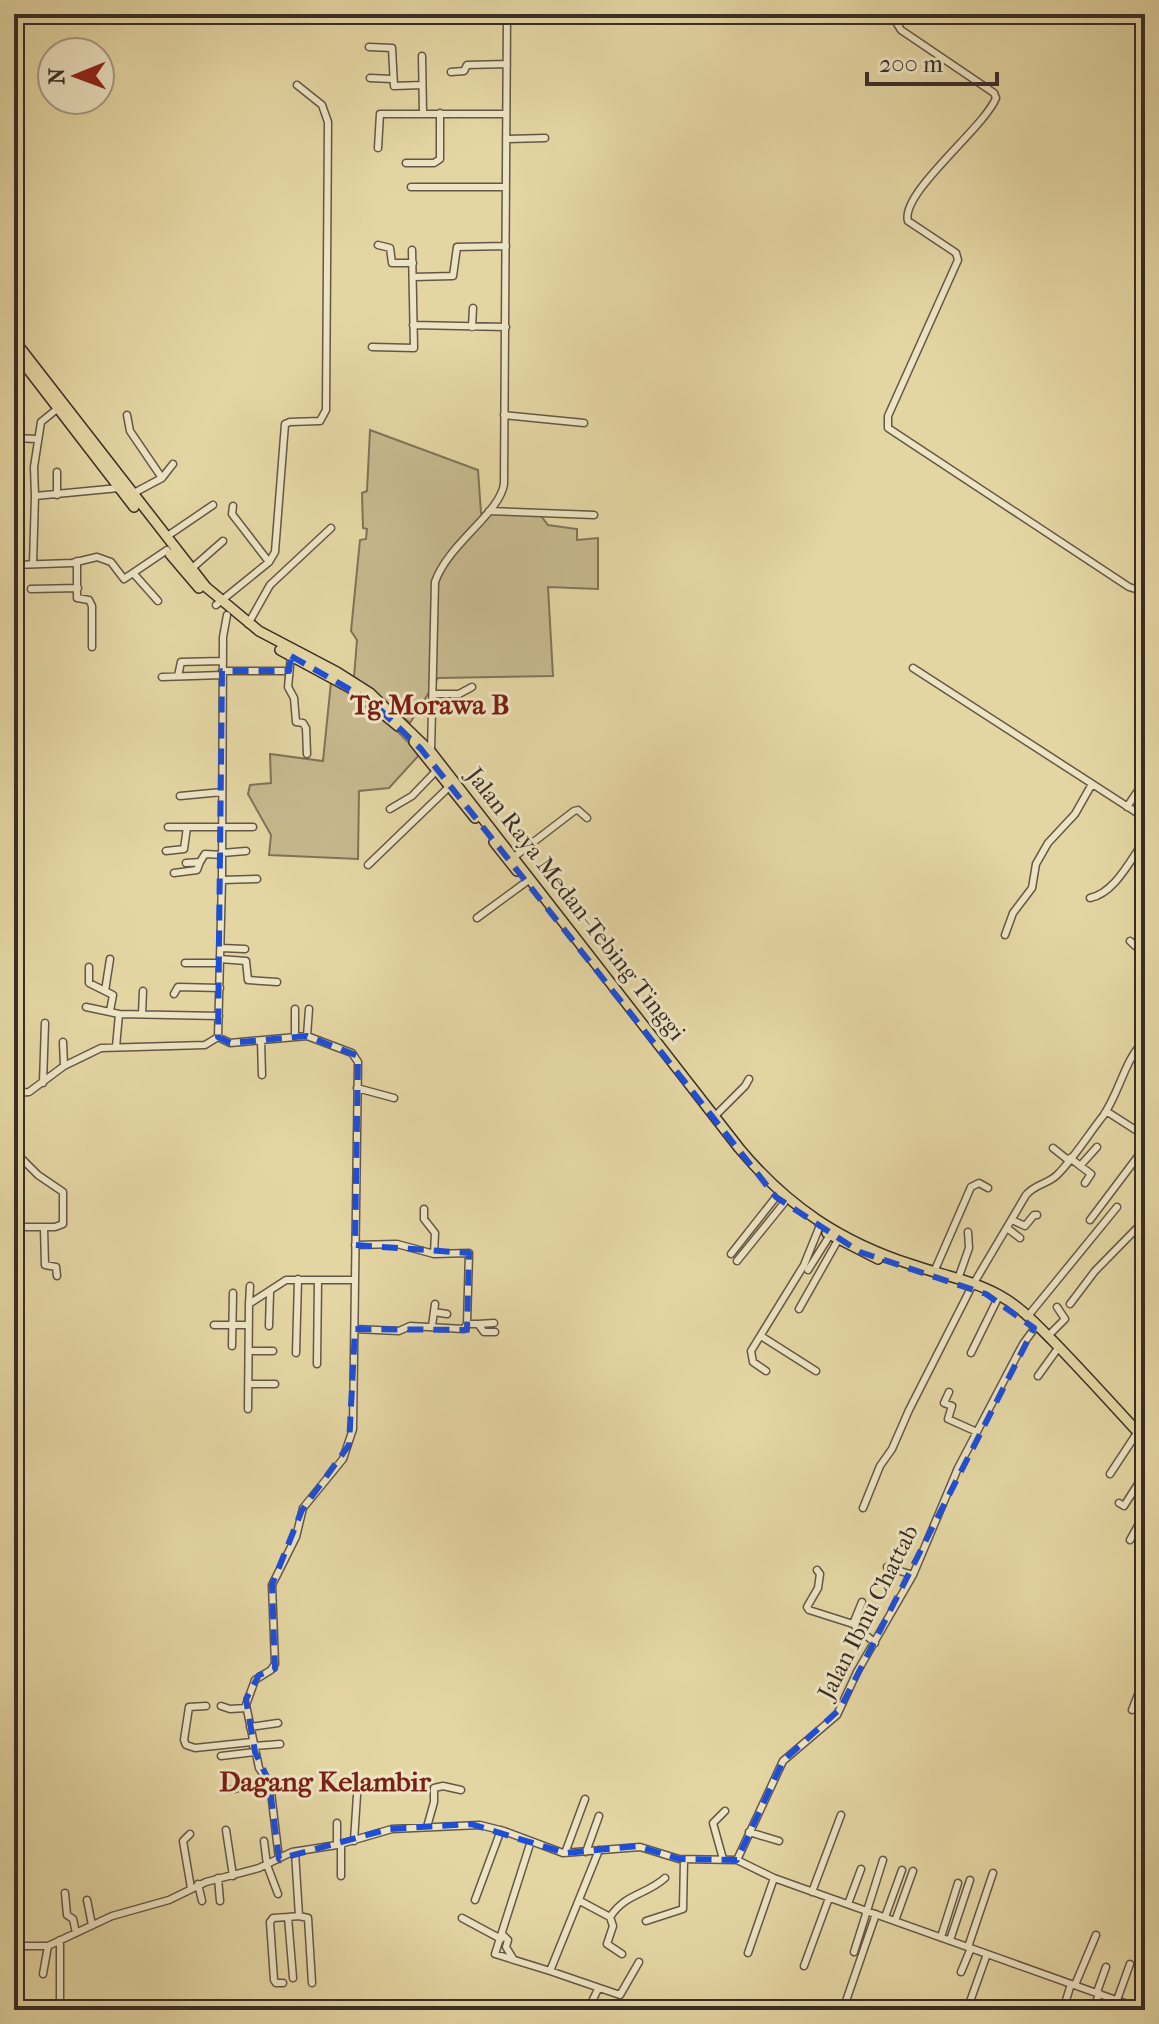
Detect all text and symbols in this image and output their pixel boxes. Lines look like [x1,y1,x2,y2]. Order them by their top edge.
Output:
north arrow [36,36,116,116]
scale bar [867,36,997,86]
text: 200 m [879,50,943,78]
text: N [44,67,70,85]
district label: Tg Morawa B [350,688,509,721]
street label: Jalan Raya Medan-Tebing Tinggi [460,760,691,1046]
street label: Jalan Ibnu Chattab [811,1520,924,1706]
district label: Dagang Kelambir [219,1765,432,1798]

